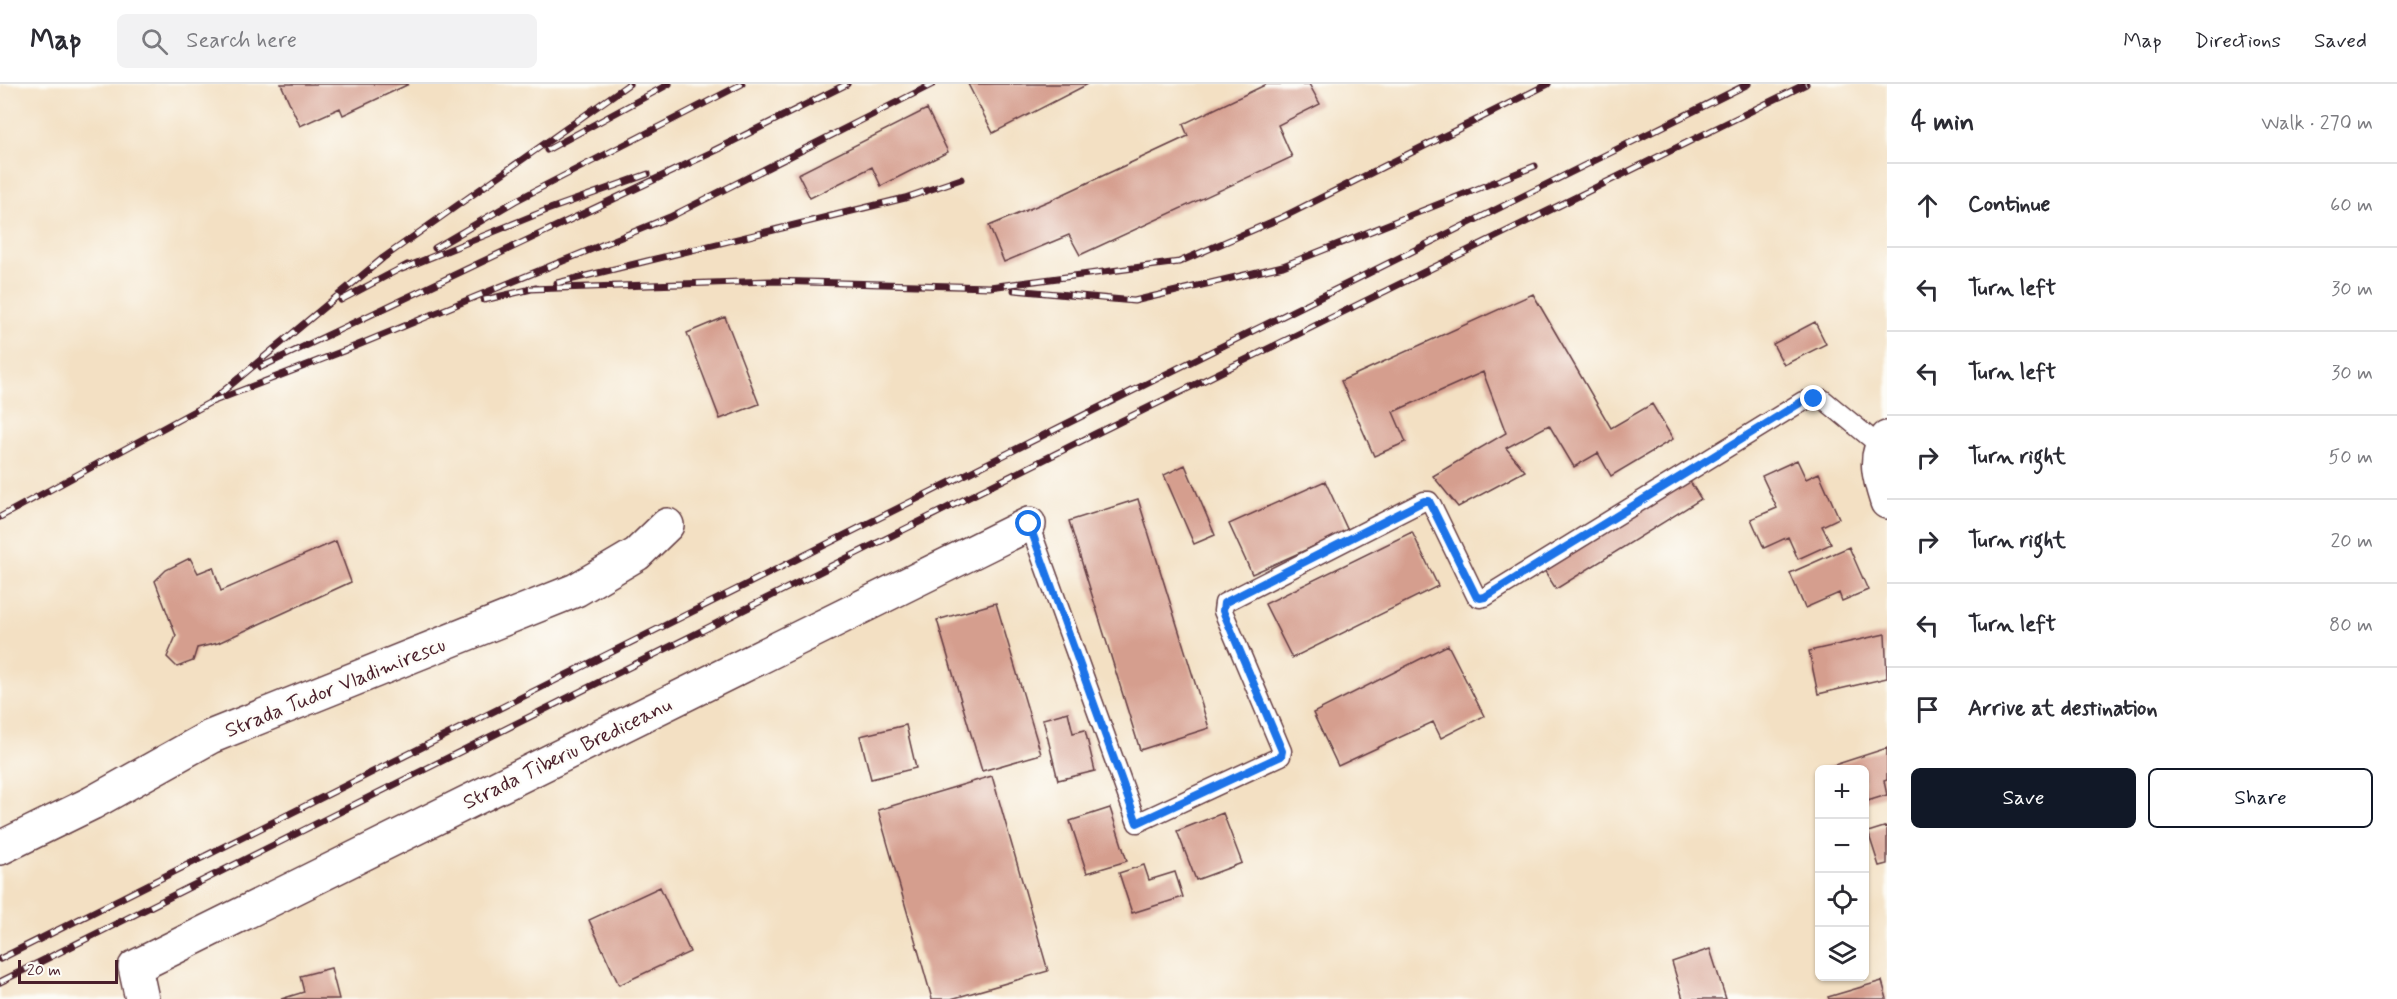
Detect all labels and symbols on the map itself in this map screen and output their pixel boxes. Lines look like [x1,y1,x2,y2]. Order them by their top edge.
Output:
route end [1800,385,1826,411]
route start [1015,510,1041,536]
street label: Strada Tudor Vladimirescu [221,631,450,745]
street label: Strada Tiberiu Brediceanu [458,691,676,817]
scale bar [18,957,118,984]

